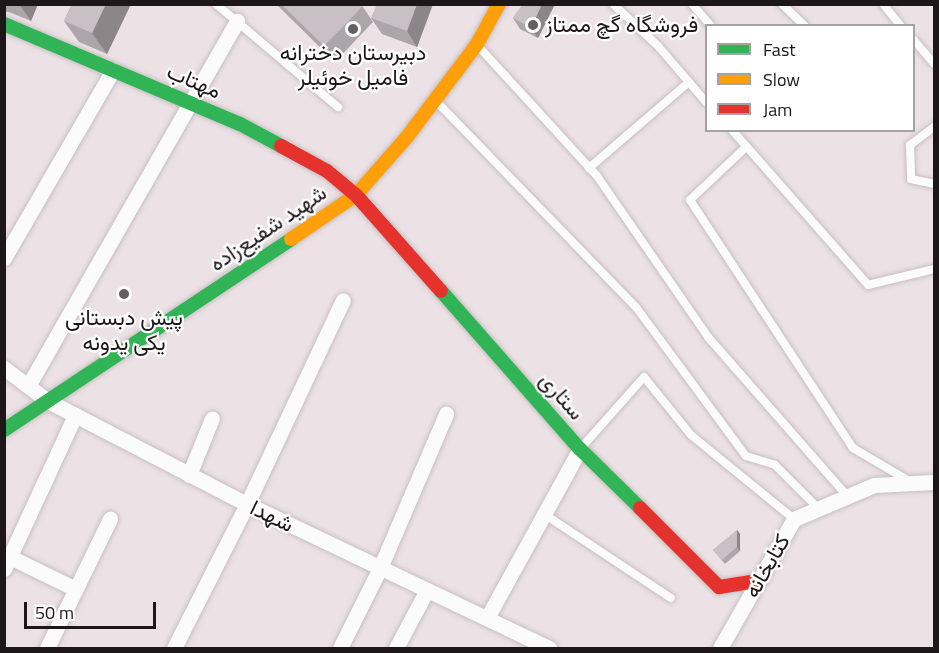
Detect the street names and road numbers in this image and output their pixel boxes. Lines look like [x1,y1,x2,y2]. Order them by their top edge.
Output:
street label: مهتاب [163,58,225,104]
street label: شهید شفیع‌زاده [204,179,332,277]
street label: ستاری [534,367,590,425]
street label: شهدا [246,494,298,538]
street label: کتابخانه [738,530,796,602]

